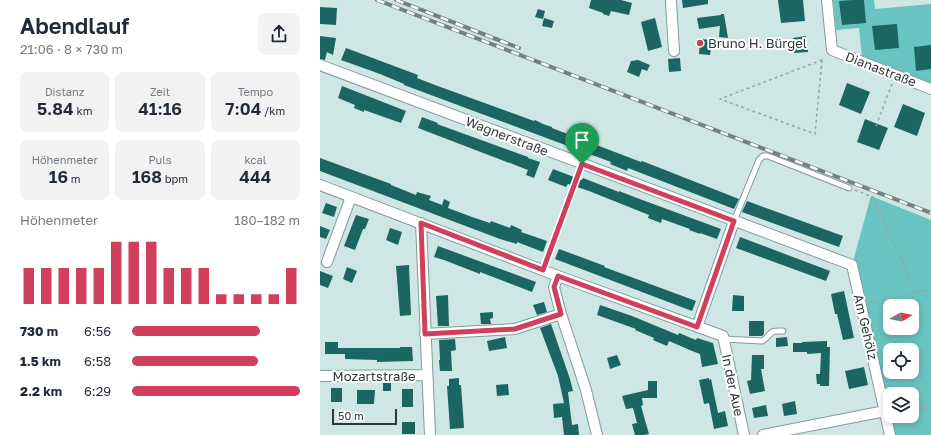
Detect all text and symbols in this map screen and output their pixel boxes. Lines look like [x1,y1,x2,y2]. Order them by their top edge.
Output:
text: Abendlauf [20,12,129,39]
button: share [258,13,300,55]
place label: Bruno H. Bürgel [708,35,807,51]
marker: Bruno H. Bürgel [695,38,705,48]
text: 21:06 · 8 × 730 m [20,41,123,57]
street label: Dianastraße [843,48,919,90]
text: Distanz [45,85,84,98]
text: Zeit [150,85,170,98]
text: Tempo [238,85,273,98]
text: 5.84 [37,98,74,119]
text: 41:16 [138,98,182,119]
text: 7:04 [225,98,261,119]
text: km [74,104,92,117]
text: /km [261,104,285,117]
street label: Wagnerstraße [463,113,551,159]
pin [565,123,599,164]
icon: arrive [571,129,593,151]
text: Höhenmeter [32,153,98,166]
text: Puls [148,153,172,166]
text: kcal [244,153,266,166]
text: 16 [49,166,68,187]
text: 168 [132,166,162,187]
text: 444 [239,166,271,187]
text: m [68,172,81,185]
text: bpm [162,172,188,185]
text: Höhenmeter [20,212,98,228]
text: 180–182 m [234,212,300,228]
street label: Am Gehölz [851,293,881,362]
north arrow [883,299,919,335]
map controls [883,299,919,423]
text: 730 m [20,323,58,339]
text: 6:56 [84,323,111,339]
button: locate [883,343,919,379]
text: 1.5 km [20,353,61,369]
text: 6:58 [84,353,111,369]
street label: In der Aue [719,353,747,417]
street label: Mozartstraße [333,368,415,384]
text: 2.2 km [20,383,62,399]
text: 6:29 [84,383,111,399]
button: layers [883,387,919,423]
scale bar [332,407,397,426]
text: 50 m [338,409,364,422]

